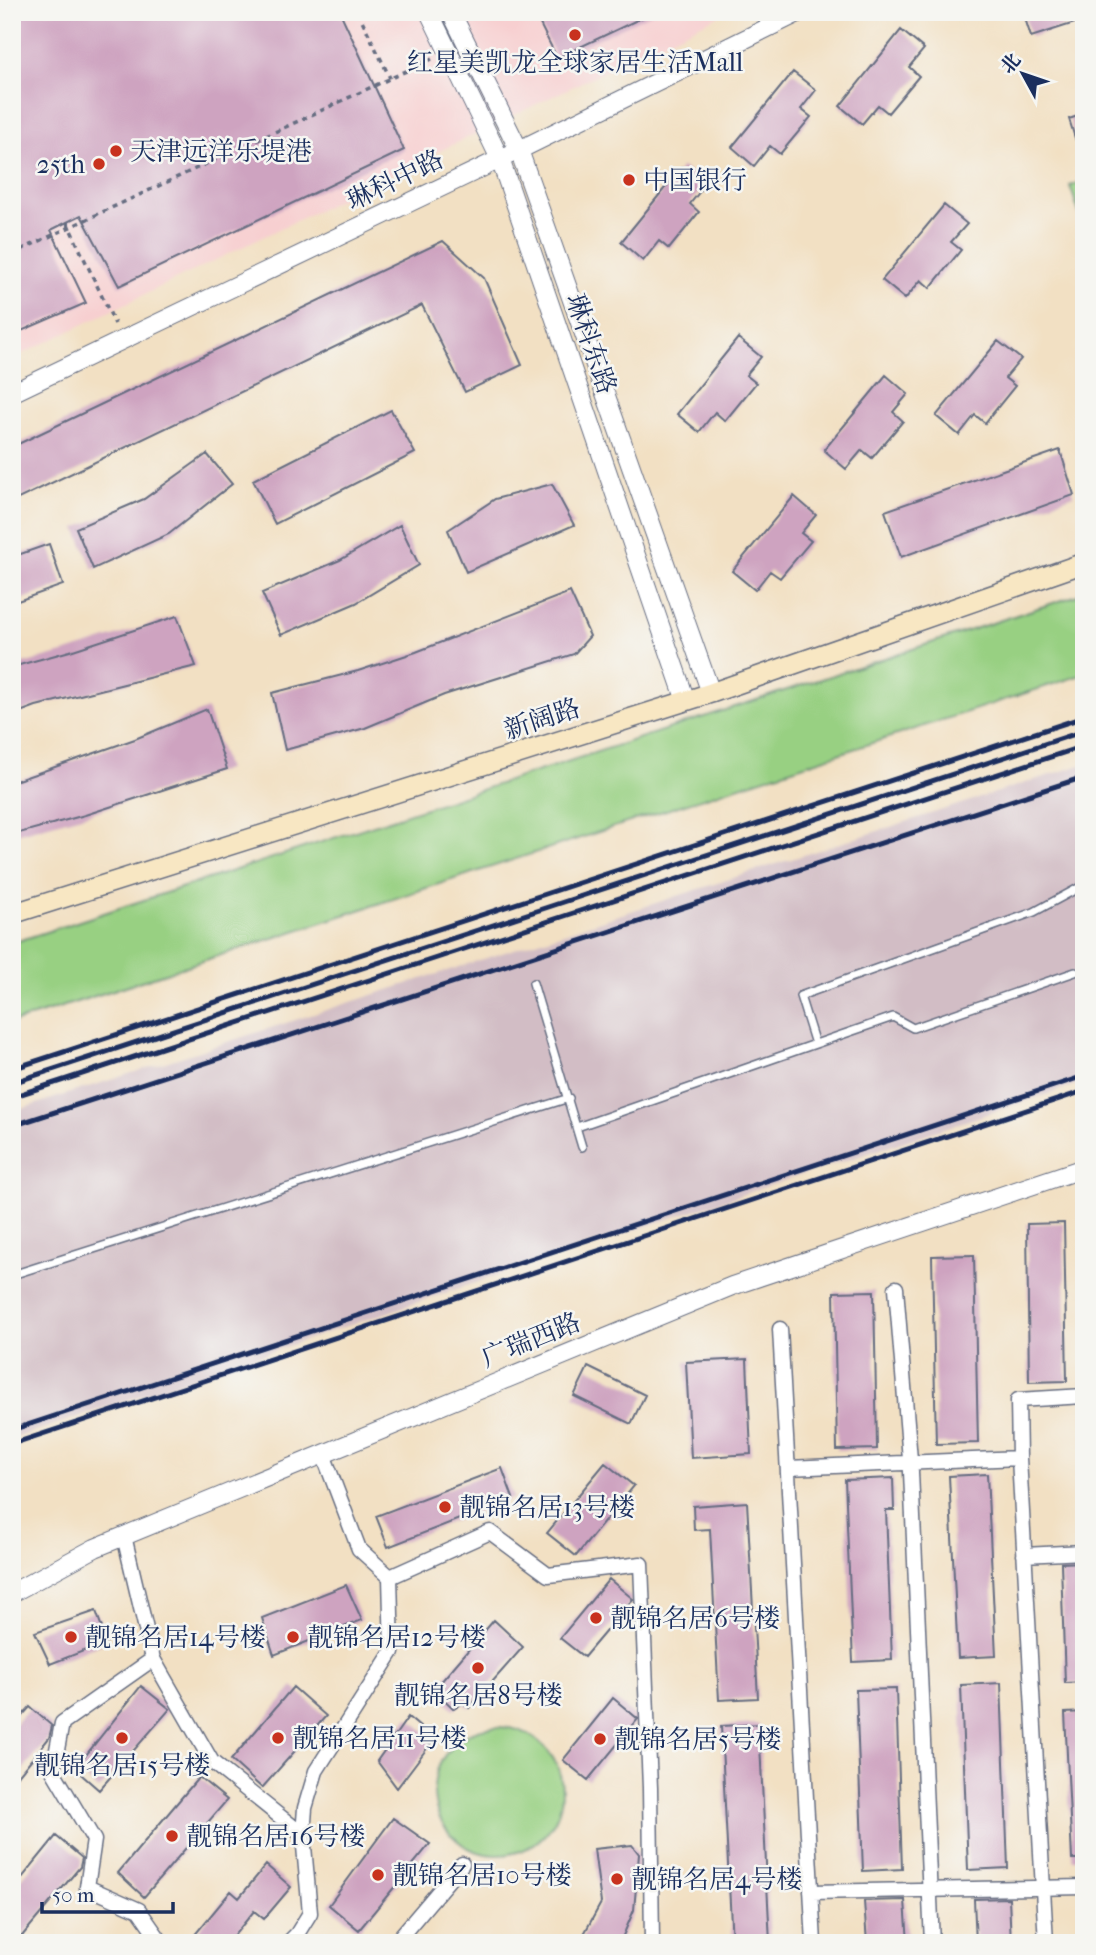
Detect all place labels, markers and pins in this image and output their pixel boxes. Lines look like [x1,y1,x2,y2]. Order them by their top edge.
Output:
marker: 红星美凯龙全球家居生活Mall [567,27,583,43]
place label: 红星美凯龙全球家居生活Mall [407,47,743,78]
place label: 天津远洋乐堤港 [130,136,312,167]
marker: 天津远洋乐堤港 [108,143,124,159]
place label: 25th [37,149,85,180]
marker: 25th [91,156,107,172]
place label: 中国银行 [643,165,747,196]
marker: 中国银行 [621,172,637,188]
place label: 靓锦名居13号楼 [459,1492,635,1523]
marker: 靓锦名居13号楼 [437,1499,453,1515]
place label: 靓锦名居6号楼 [610,1603,780,1634]
marker: 靓锦名居6号楼 [588,1610,604,1626]
place label: 靓锦名居14号楼 [85,1622,266,1653]
place label: 靓锦名居12号楼 [307,1622,486,1653]
marker: 靓锦名居14号楼 [63,1629,79,1645]
marker: 靓锦名居12号楼 [285,1629,301,1645]
marker: 靓锦名居8号楼 [470,1660,486,1676]
place label: 靓锦名居8号楼 [393,1680,563,1711]
place label: 靓锦名居11号楼 [292,1723,467,1754]
place label: 靓锦名居5号楼 [614,1724,781,1755]
marker: 靓锦名居15号楼 [114,1730,130,1746]
marker: 靓锦名居11号楼 [270,1730,286,1746]
marker: 靓锦名居5号楼 [592,1731,608,1747]
place label: 靓锦名居15号楼 [34,1750,210,1781]
place label: 靓锦名居16号楼 [186,1821,365,1852]
marker: 靓锦名居16号楼 [164,1828,180,1844]
place label: 靓锦名居10号楼 [392,1860,571,1891]
place label: 靓锦名居4号楼 [631,1864,802,1895]
marker: 靓锦名居10号楼 [370,1867,386,1883]
marker: 靓锦名居4号楼 [609,1871,625,1887]

